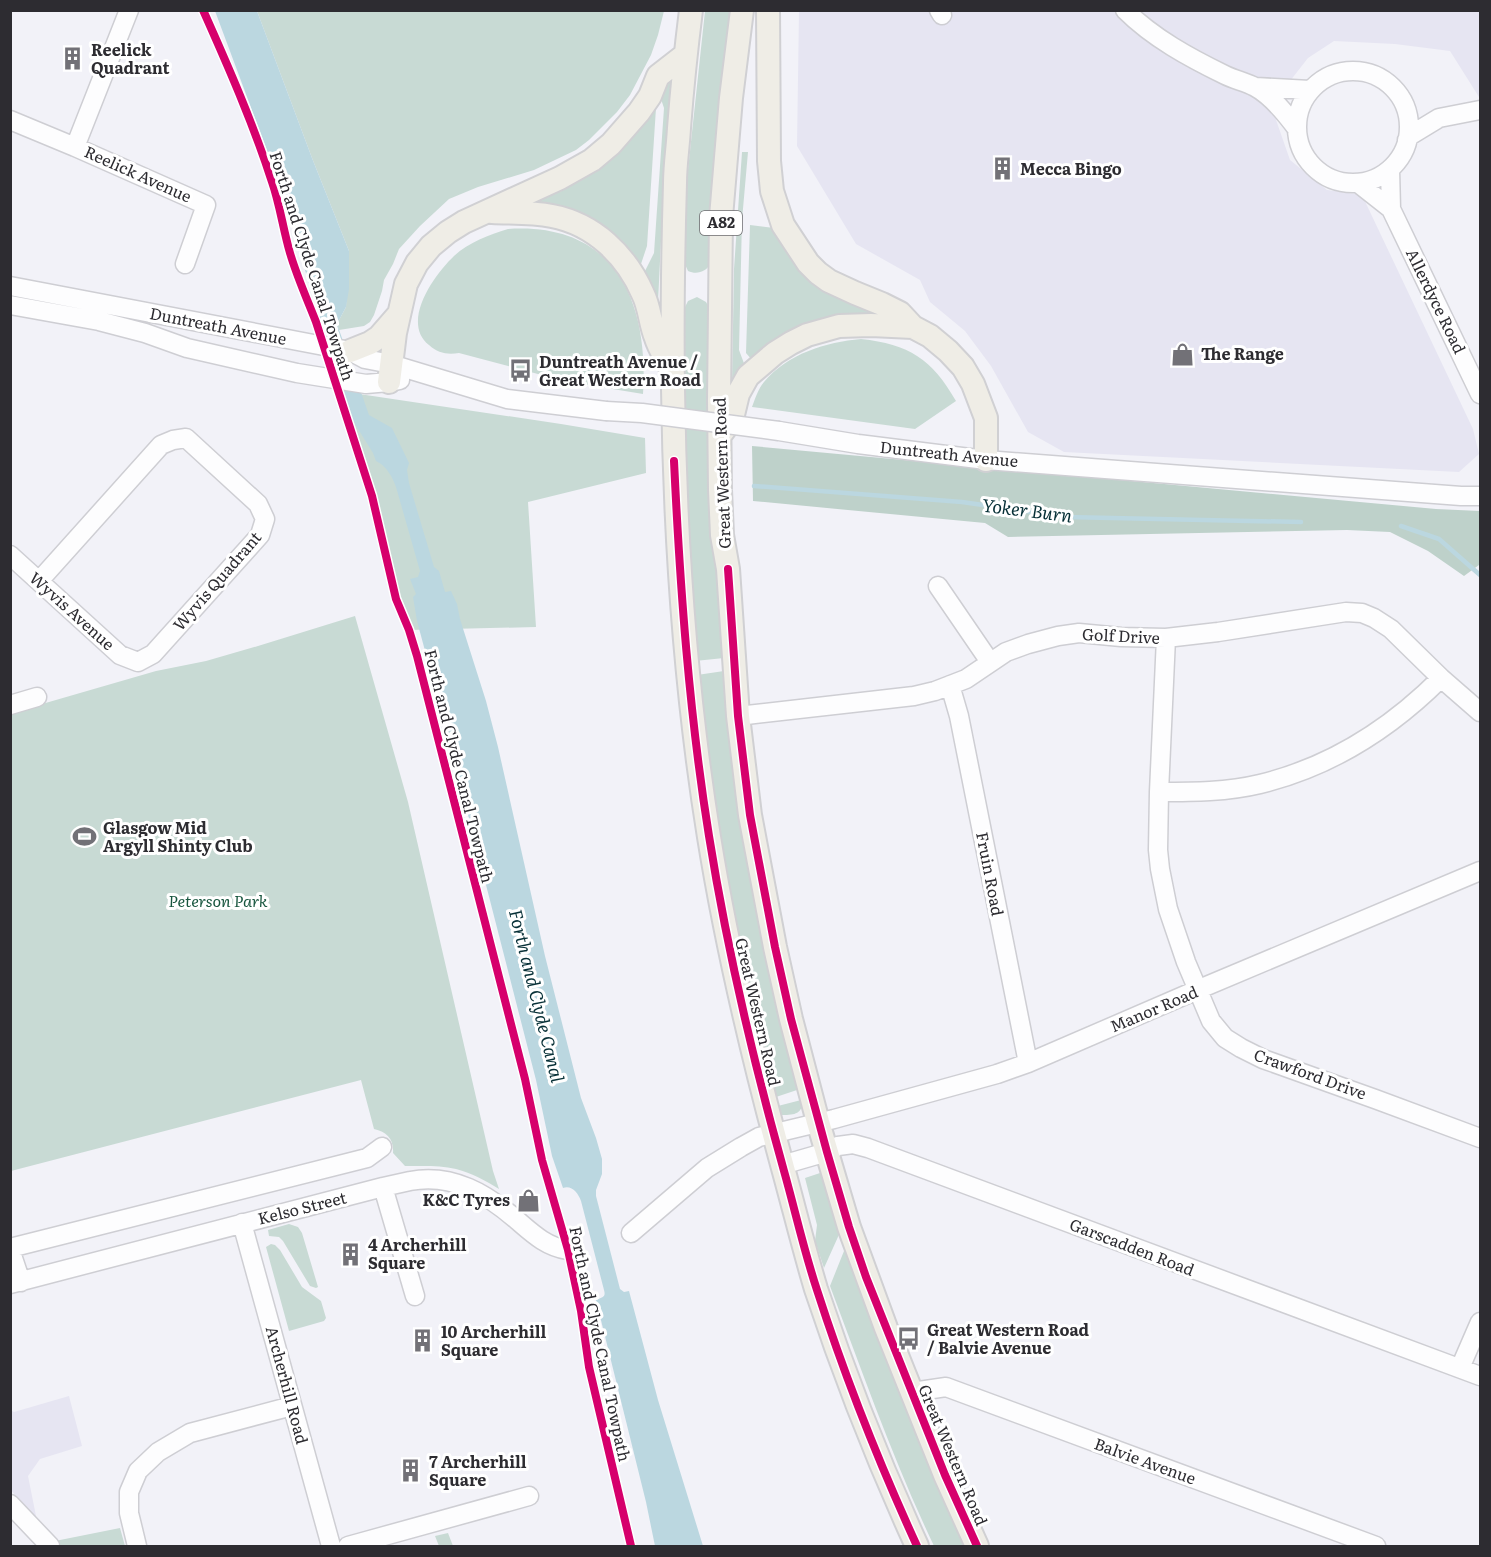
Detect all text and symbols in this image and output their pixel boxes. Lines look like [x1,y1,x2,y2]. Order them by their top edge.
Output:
place label: Reelick Quadrant [91,37,169,79]
building icon: Reelick Quadrant [60,46,86,72]
street label: Reelick Avenue [81,139,196,207]
street label: Forth and Clyde Canal Towpath [264,148,362,384]
building icon: Mecca Bingo [989,156,1015,182]
place label: Mecca Bingo [1020,156,1122,180]
road number: A82 [700,211,742,235]
street label: Allerdyce Road [1401,244,1473,357]
street label: Duntreath Avenue [148,300,289,350]
shop icon: The Range [1170,341,1196,367]
place label: The Range [1201,341,1284,365]
place label: Duntreath Avenue / Great Western Road [539,349,702,391]
bus stop icon: Duntreath Avenue / Great Western Road [508,358,534,384]
street label: Great Western Road [706,397,736,549]
street label: Duntreath Avenue [879,434,1019,472]
water label: Yoker Burn [981,491,1074,528]
street label: Wyvis Quadrant [166,525,266,635]
street label: Wyvis Avenue [25,565,121,655]
street label: Golf Drive [1082,621,1161,649]
street label: Forth and Clyde Canal Towpath [419,646,501,886]
place label: Glasgow Mid Argyll Shinty Club [103,815,253,857]
sports icon: Glasgow Mid Argyll Shinty Club [72,824,98,850]
street label: Fruin Road [971,830,1011,918]
park label: Peterson Park [168,888,268,912]
water label: Forth and Clyde Canal [503,906,572,1086]
street label: Great Western Road [730,935,788,1088]
street label: Manor Road [1106,979,1202,1037]
street label: Crawford Drive [1251,1042,1370,1105]
street label: Kelso Street [255,1184,349,1230]
place label: K&C Tyres [422,1187,510,1211]
shop icon: K&C Tyres [515,1187,541,1213]
street label: Garscadden Road [1067,1211,1198,1281]
street label: Forth and Clyde Canal Towpath [564,1224,638,1464]
place label: 4 Archerhill Square [368,1232,467,1274]
building icon: 4 Archerhill Square [337,1241,363,1267]
place label: Great Western Road / Balvie Avenue [927,1317,1090,1359]
place label: 10 Archerhill Square [441,1319,547,1361]
street label: Archerhill Road [261,1323,315,1447]
bus stop icon: Great Western Road / Balvie Avenue [896,1326,922,1352]
building icon: 10 Archerhill Square [410,1328,436,1354]
street label: Great Western Road [913,1380,995,1529]
street label: Balvie Avenue [1091,1431,1199,1490]
place label: 7 Archerhill Square [429,1449,527,1491]
building icon: 7 Archerhill Square [398,1458,424,1484]

